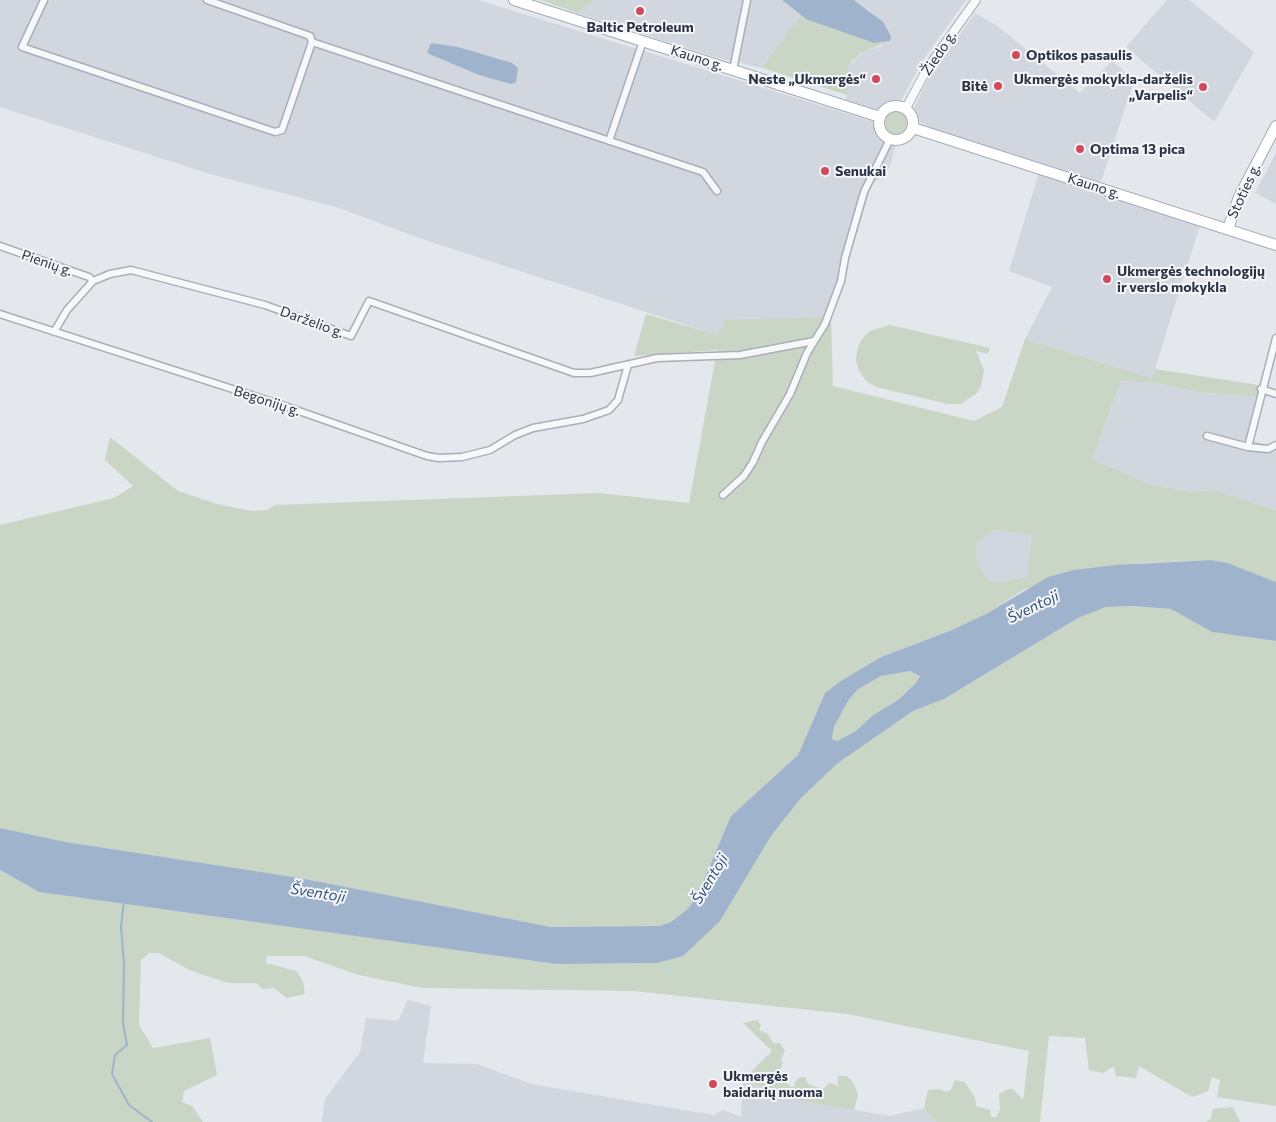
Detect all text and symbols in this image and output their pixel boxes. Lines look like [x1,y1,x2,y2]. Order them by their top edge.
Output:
marker: Baltic Petroleum [634,5,646,17]
place label: Baltic Petroleum [586,19,694,35]
street label: Žiedo g. [918,27,960,79]
street label: Kauno g. [668,42,726,74]
place label: Optikos pasaulis [1026,47,1132,63]
marker: Optikos pasaulis [1010,49,1022,61]
place label: Neste „Ukmergės“ [748,71,866,87]
place label: Ukmergės mokykla-darželis „Varpelis“ [1014,71,1193,104]
marker: Neste „Ukmergės“ [870,73,882,85]
place label: Bitė [962,78,988,94]
marker: Bitė [992,80,1004,92]
marker: Ukmergės mokykla-darželis „Varpelis“ [1197,81,1209,93]
place label: Optima 13 pica [1090,141,1185,157]
marker: Optima 13 pica [1074,143,1086,155]
street label: Stoties g. [1224,161,1264,221]
place label: Senukai [835,163,886,179]
marker: Senukai [819,165,831,177]
street label: Kauno g. [1065,170,1123,202]
street label: Pienių g. [19,246,75,280]
place label: Ukmergės technologijų ir verslo mokykla [1117,263,1265,296]
marker: Ukmergės technologijų ir verslo mokykla [1101,273,1113,285]
street label: Darželio g. [278,303,346,341]
street label: Begonijų g. [232,382,302,420]
water label: Šventoji [1004,587,1062,627]
water label: Šventoji [688,851,732,907]
water label: Šventoji [289,880,347,906]
place label: Ukmergės baidarių nuoma [723,1068,823,1100]
marker: Ukmergės baidarių nuoma [707,1078,719,1090]

